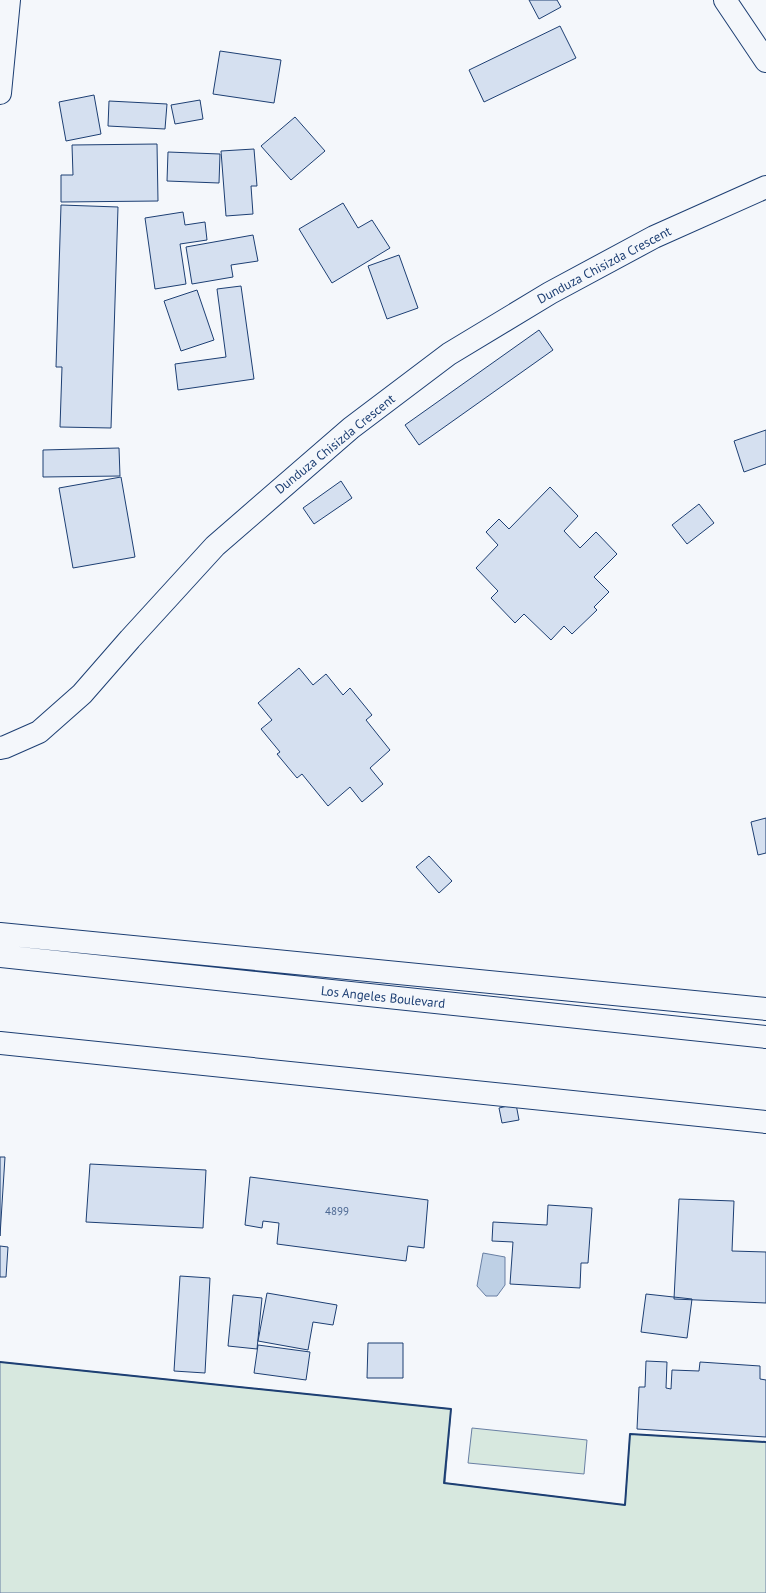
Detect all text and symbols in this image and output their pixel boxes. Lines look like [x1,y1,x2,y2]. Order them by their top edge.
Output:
street label: Dunduza Chisizda Crescent [534,222,674,308]
street label: Dunduza Chisizda Crescent [272,390,399,498]
street label: Los Angeles Boulevard [320,982,446,1012]
house number: 4899 [325,1204,349,1218]

